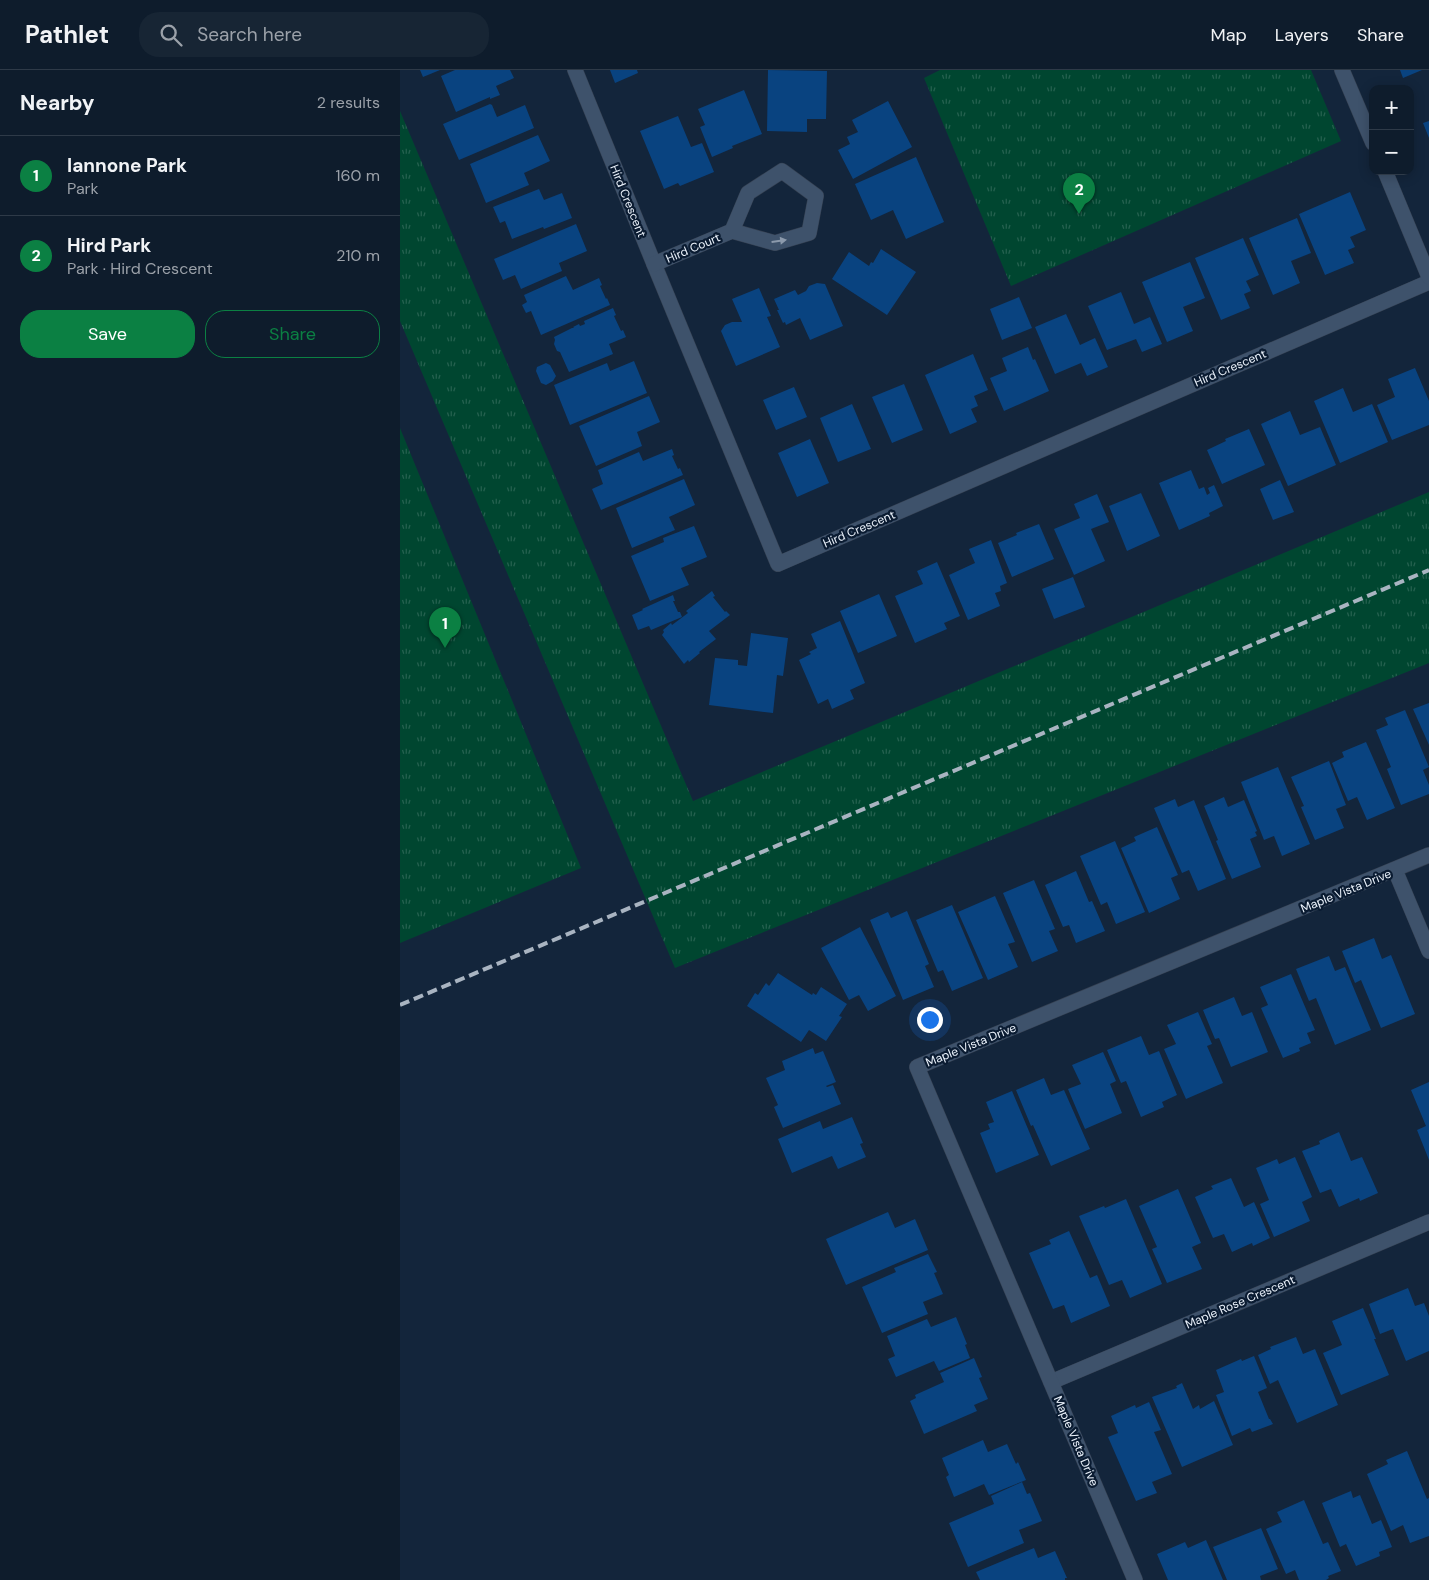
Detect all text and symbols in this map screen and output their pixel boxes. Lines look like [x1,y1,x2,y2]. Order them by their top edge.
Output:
search box [139,12,489,57]
text: Pathlet [25,19,109,50]
icon: search [157,21,185,49]
text: Search here [197,22,302,47]
text: Map [1211,23,1247,47]
text: Layers [1275,23,1329,47]
text: Share [1357,23,1404,47]
map controls [1369,85,1414,175]
button: + [1369,85,1414,130]
text: Nearby [20,89,94,117]
text: 2 results [317,92,380,113]
button: − [1369,130,1414,175]
text: Iannone Park [67,153,187,178]
street label: Hird Crescent [606,162,650,240]
text: 1 [33,165,39,186]
text: 160 m [336,165,380,186]
pin: 2 [1063,173,1095,214]
text: Park [67,178,99,199]
street label: Hird Court [663,229,723,267]
text: Hird Park [67,233,151,258]
one-way arrow [771,236,787,244]
text: 2 [31,245,41,266]
text: 210 m [336,245,380,266]
text: Park · Hird Crescent [67,258,213,279]
button: Save [20,310,195,358]
button: Share [205,310,380,358]
street label: Hird Crescent [1191,345,1269,390]
street label: Hird Crescent [820,506,898,551]
pin: 1 [429,607,461,648]
street label: Maple Vista Drive [1298,865,1394,916]
your location [917,1007,943,1033]
street label: Maple Vista Drive [923,1019,1019,1070]
street label: Maple Rose Crescent [1183,1272,1298,1332]
street label: Maple Vista Drive [1050,1394,1102,1489]

